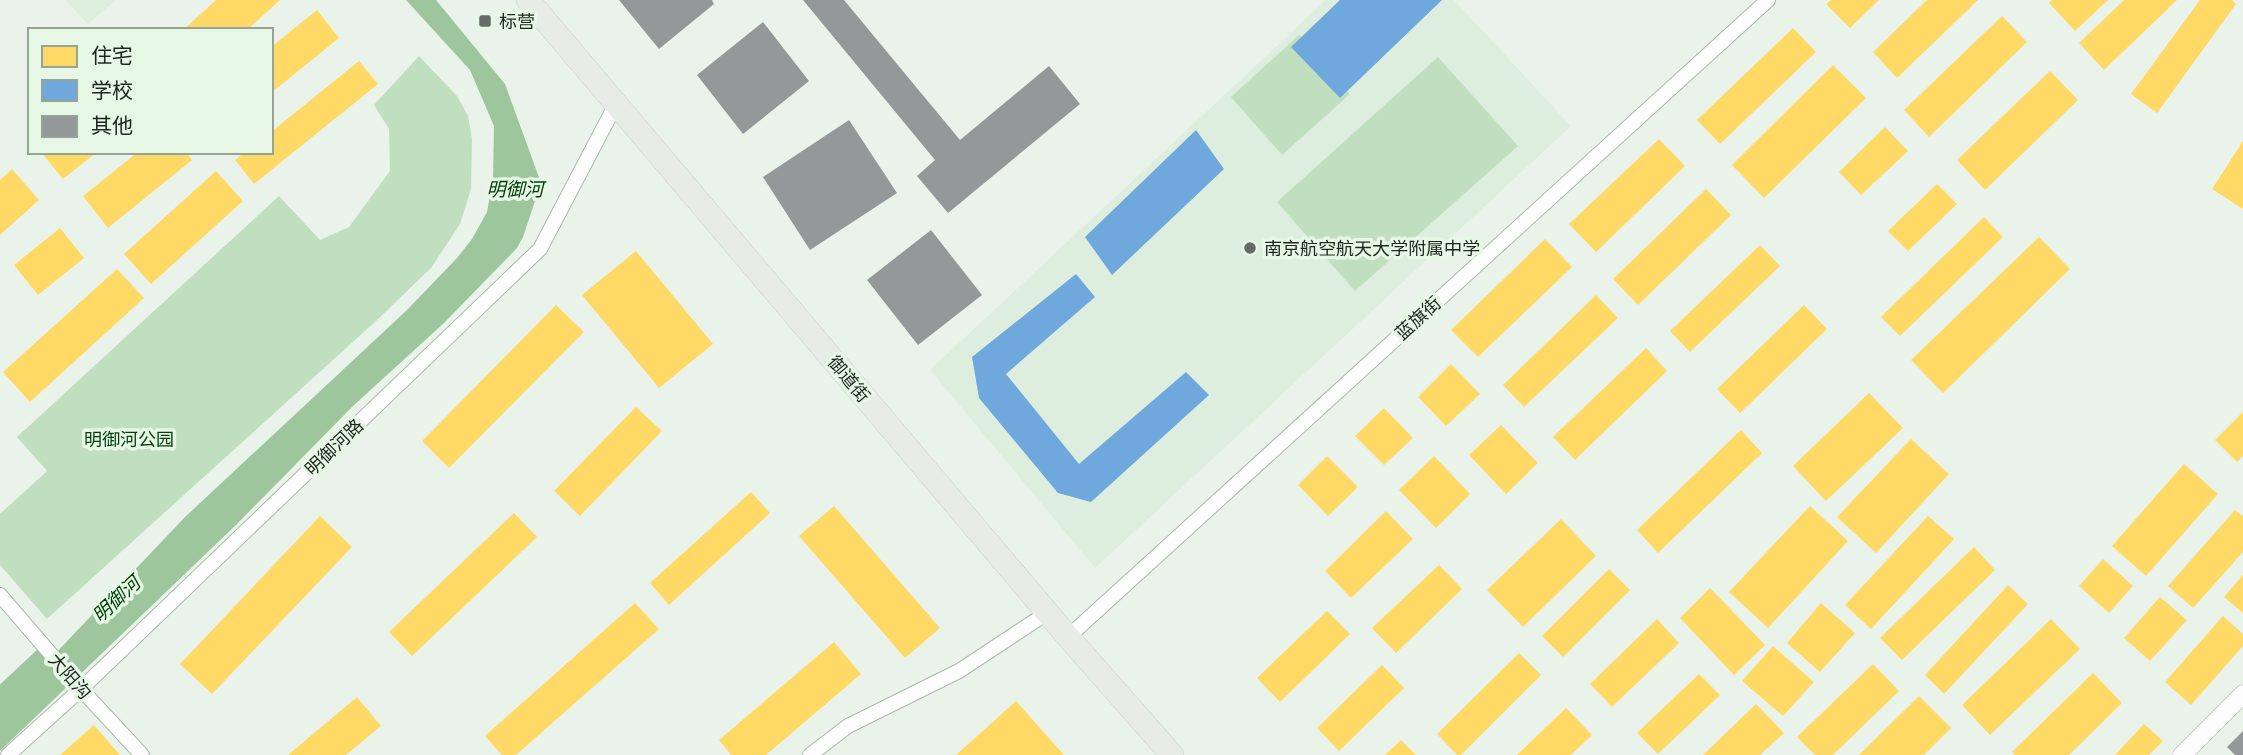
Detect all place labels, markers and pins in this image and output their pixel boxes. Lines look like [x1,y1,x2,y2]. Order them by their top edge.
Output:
place label: 标营 [499,10,535,33]
marker: 标营 [477,13,493,29]
place label: 南京航空航天大学附属中学 [1264,237,1480,260]
marker: 南京航空航天大学附属中学 [1242,240,1258,256]

